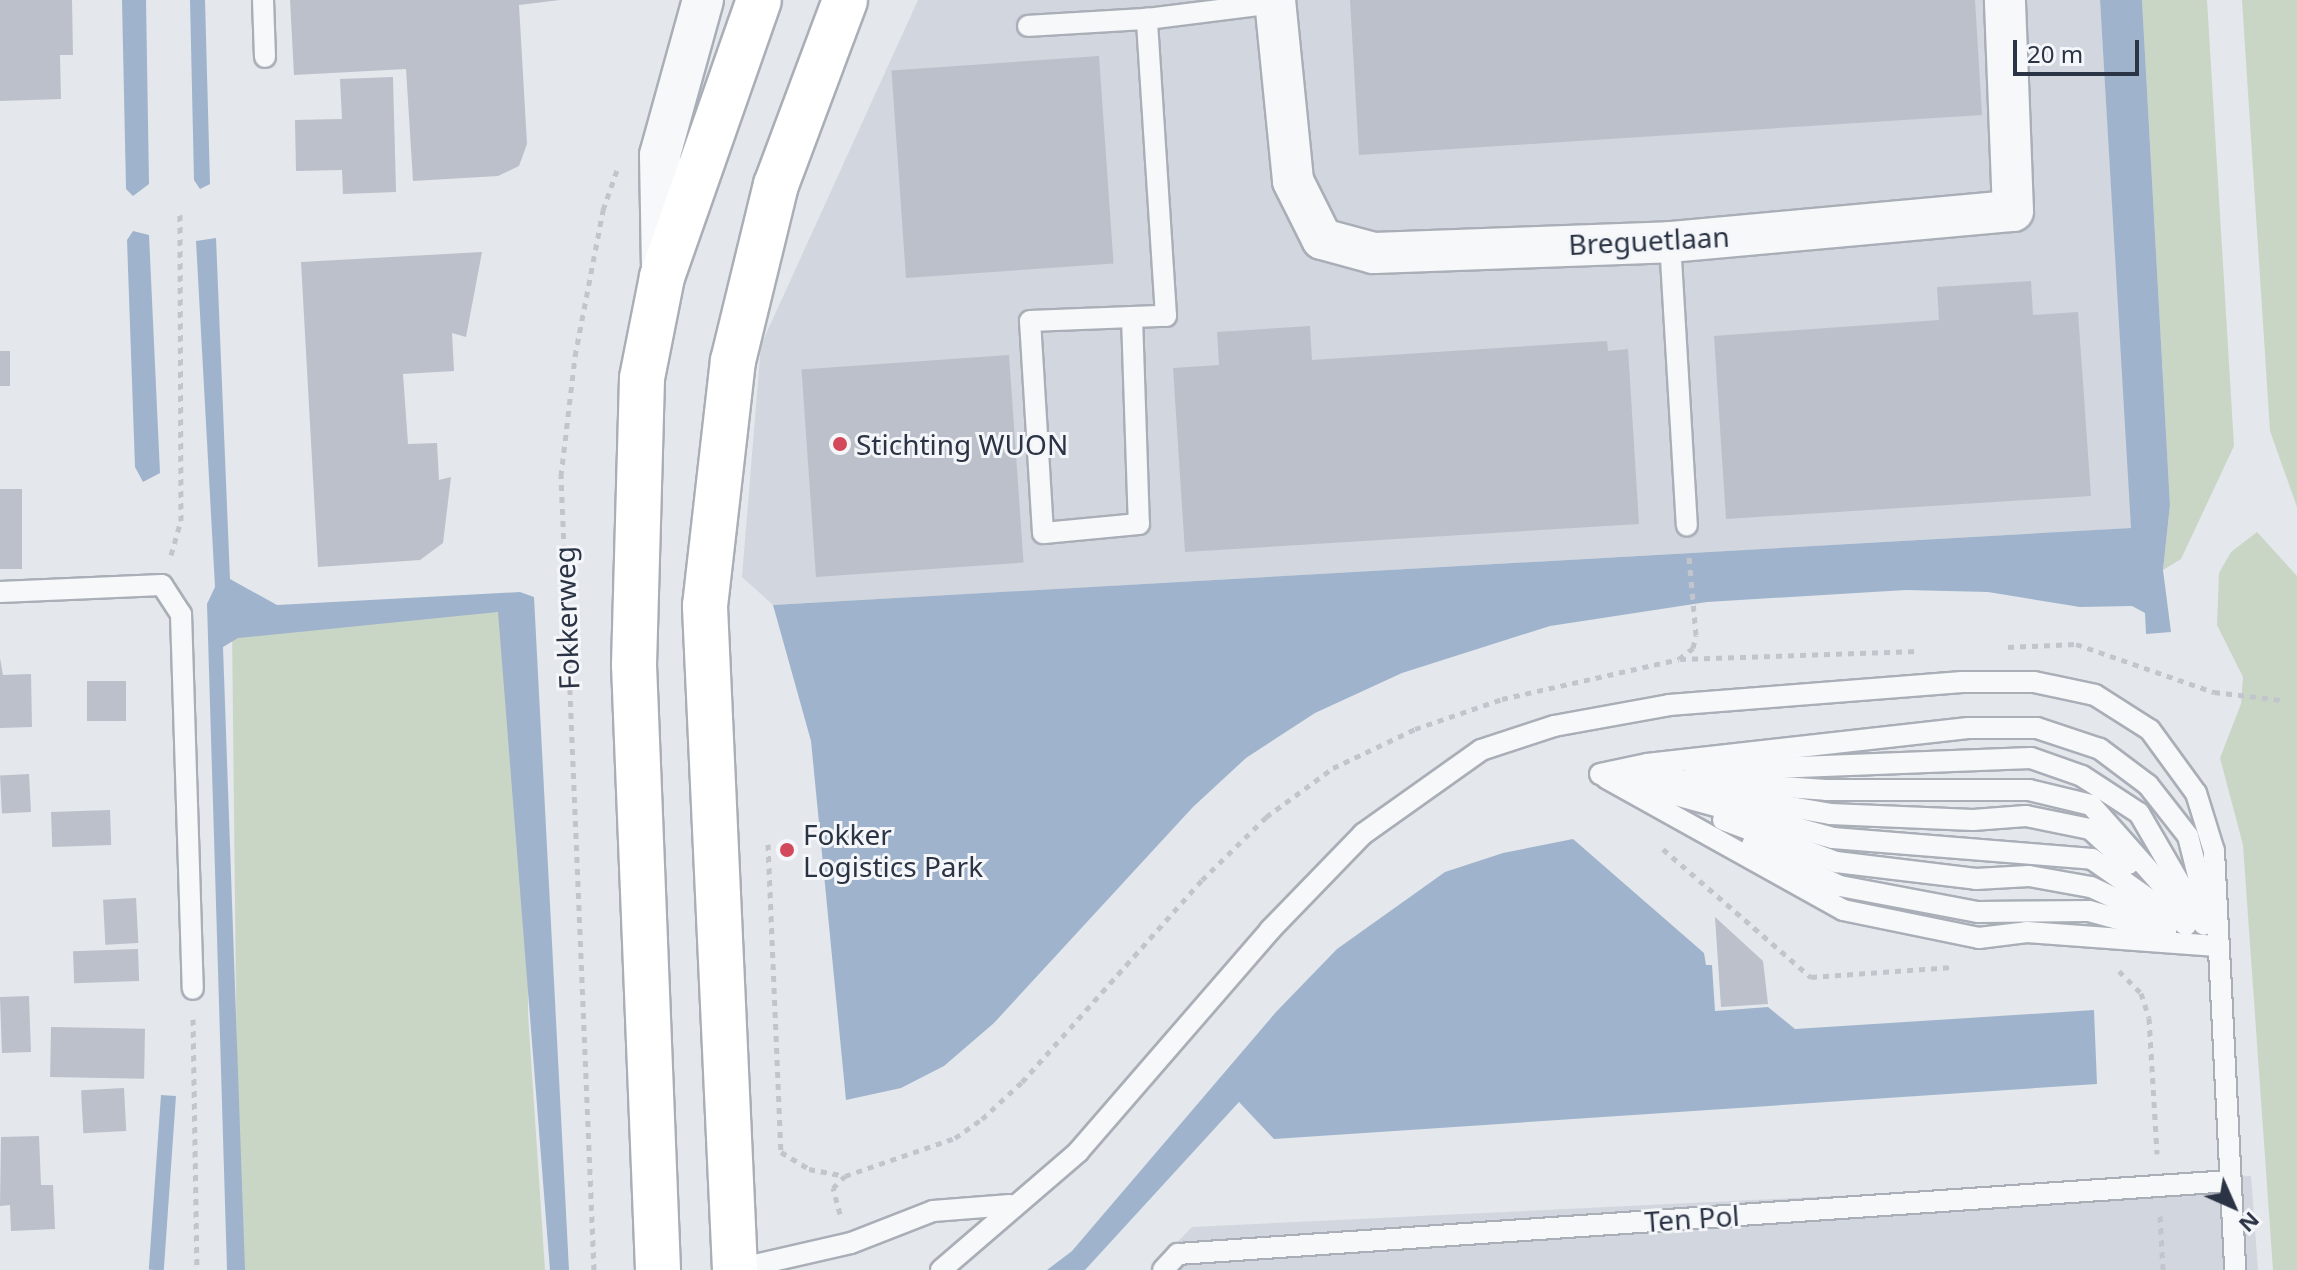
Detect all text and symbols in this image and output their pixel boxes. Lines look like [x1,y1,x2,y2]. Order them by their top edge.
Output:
scale bar [2017,24,2143,74]
text: 20 m [2027,37,2083,70]
street label: Breguetlaan [1568,219,1730,261]
place label: Stichting WUON [856,427,1068,461]
marker: Stichting WUON [831,435,849,453]
street label: Fokkerweg [547,546,585,690]
place label: Fokker Logistics Park [803,817,983,883]
marker: Fokker Logistics Park [778,841,796,859]
north arrow [2193,1166,2273,1246]
street label: Ten Pol [1643,1198,1741,1238]
text: N [2233,1206,2267,1240]

